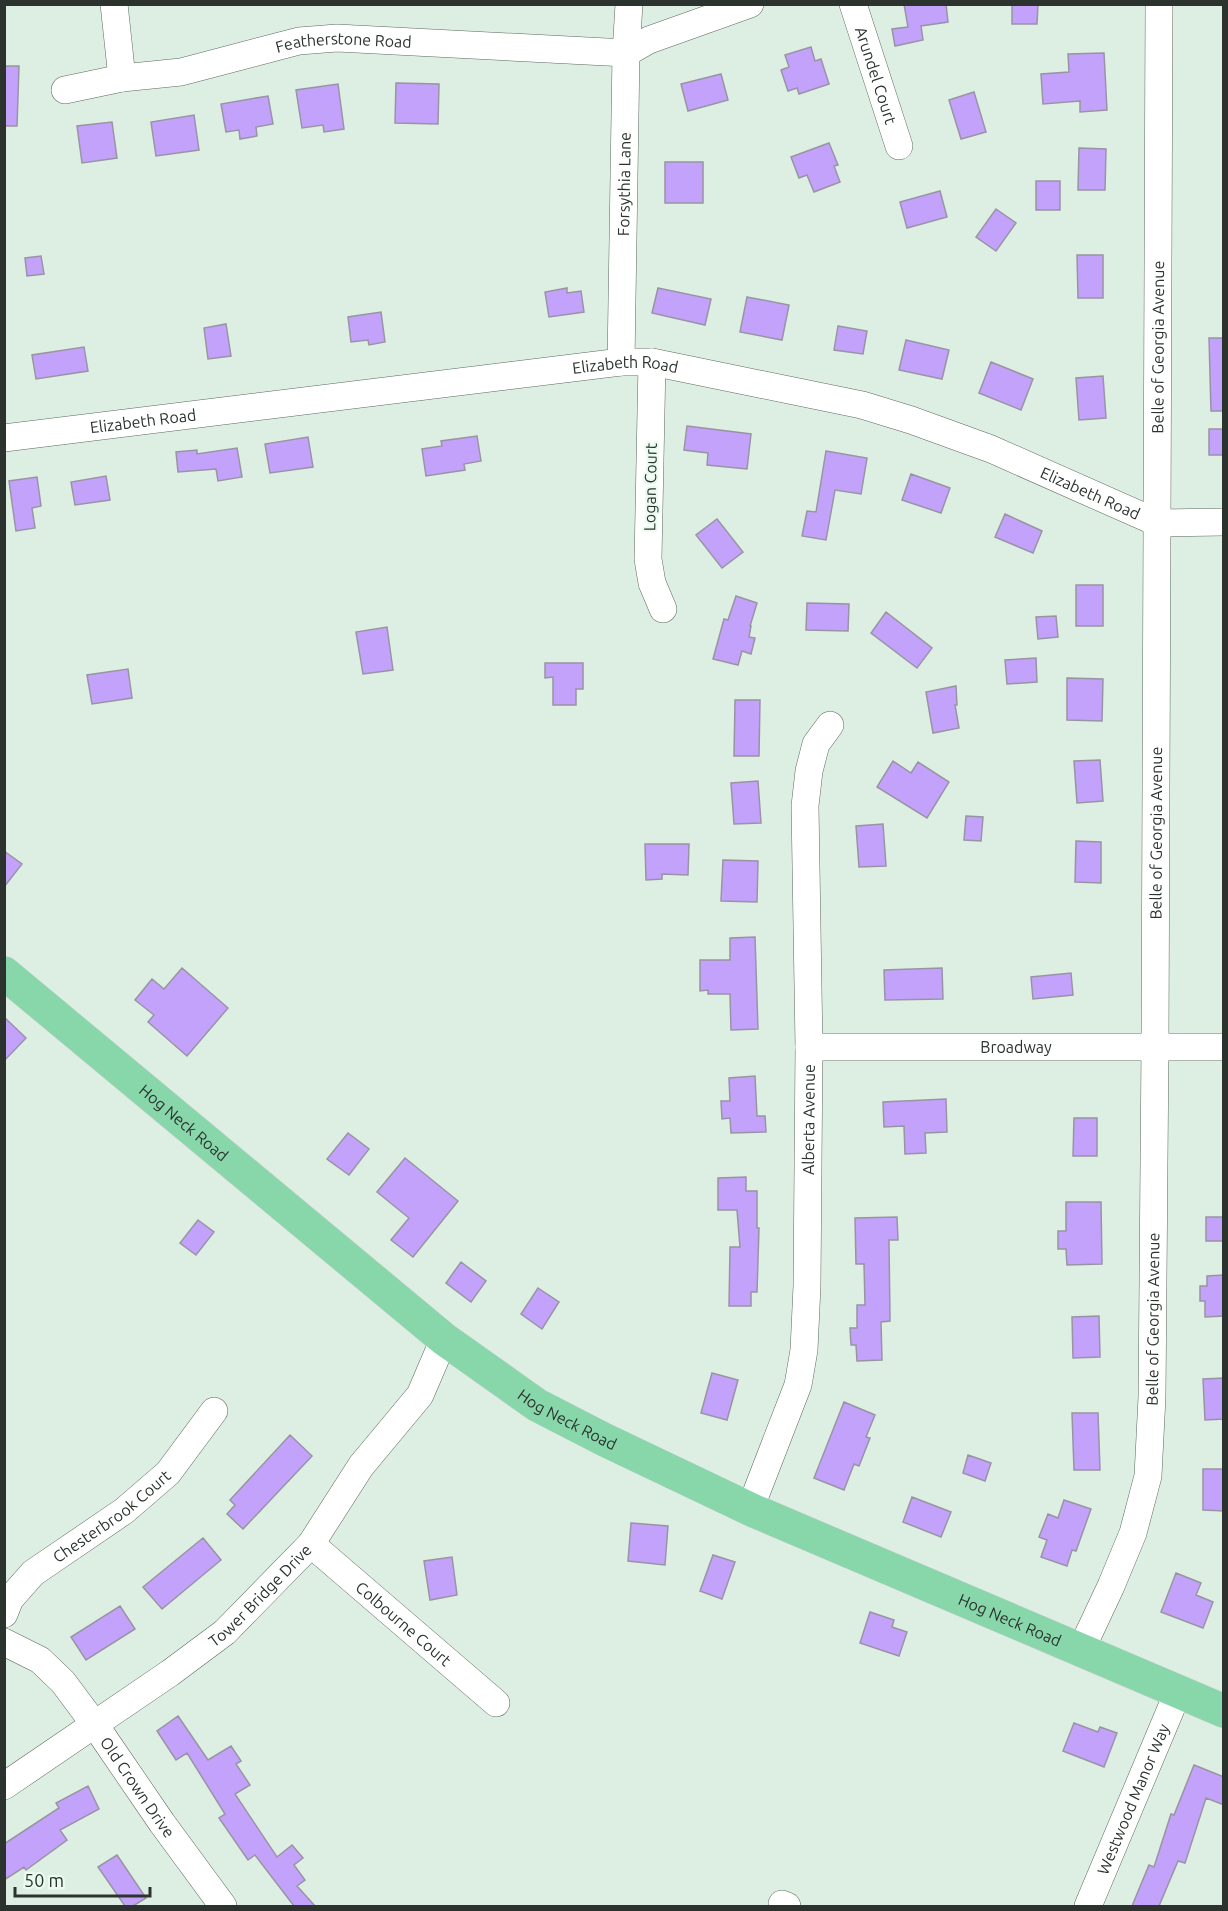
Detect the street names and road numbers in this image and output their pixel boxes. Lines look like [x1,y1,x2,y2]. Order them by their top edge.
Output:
street label: Arundel Court [852,24,901,127]
street label: Featherstone Road [273,29,412,56]
street label: Forsythia Lane [614,132,634,236]
street label: Belle of Georgia Avenue [1148,261,1167,434]
street label: Elizabeth Road [571,353,680,377]
street label: Elizabeth Road [89,405,197,436]
street label: Logan Court [640,442,660,531]
street label: Elizabeth Road [1038,463,1143,523]
street label: Belle of Georgia Avenue [1146,747,1165,920]
street label: Broadway [980,1038,1052,1056]
street label: Alberta Avenue [799,1064,818,1175]
street label: Hog Neck Road [136,1081,232,1165]
street label: Belle of Georgia Avenue [1143,1233,1162,1406]
street label: Hog Neck Road [514,1385,620,1453]
street label: Chesterbrook Court [49,1466,175,1566]
street label: Tower Bridge Drive [205,1540,315,1650]
street label: Colbourne Court [352,1578,455,1670]
street label: Hog Neck Road [956,1590,1064,1650]
street label: Westwood Manor Way [1093,1721,1173,1877]
street label: Old Crown Drive [97,1733,178,1841]

